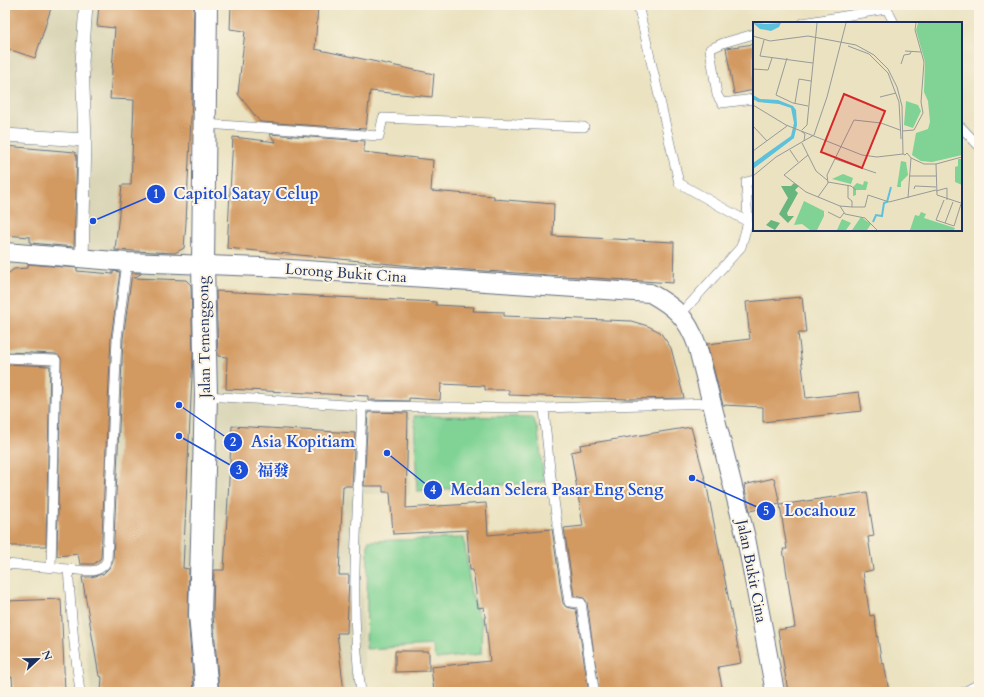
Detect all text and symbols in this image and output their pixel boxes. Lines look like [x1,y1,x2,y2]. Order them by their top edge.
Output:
inset map [753,22,962,231]
callout: Capitol Satay Celup [146,180,327,208]
text: Capitol Satay Celup [173,183,319,205]
text: 1 [153,186,159,202]
street label: Lorong Bukit Cina [285,259,408,287]
street label: Jalan Temenggong [193,275,215,400]
callout: Asia Kopitiam [223,428,363,456]
text: Asia Kopitiam [251,431,355,453]
text: 2 [230,434,236,450]
callout: 福發 [229,456,297,484]
text: 福發 [257,460,289,482]
text: 3 [236,462,242,478]
callout: Medan Selera Pasar Eng Seng [423,476,672,504]
text: Medan Selera Pasar Eng Seng [450,479,664,501]
text: 4 [430,482,436,498]
callout: Locahouz [756,497,864,525]
text: Locahouz [784,500,856,522]
text: 5 [763,503,769,519]
street label: Jalan Bukit Cina [732,516,772,625]
north arrow [18,639,58,679]
text: N [38,648,56,663]

